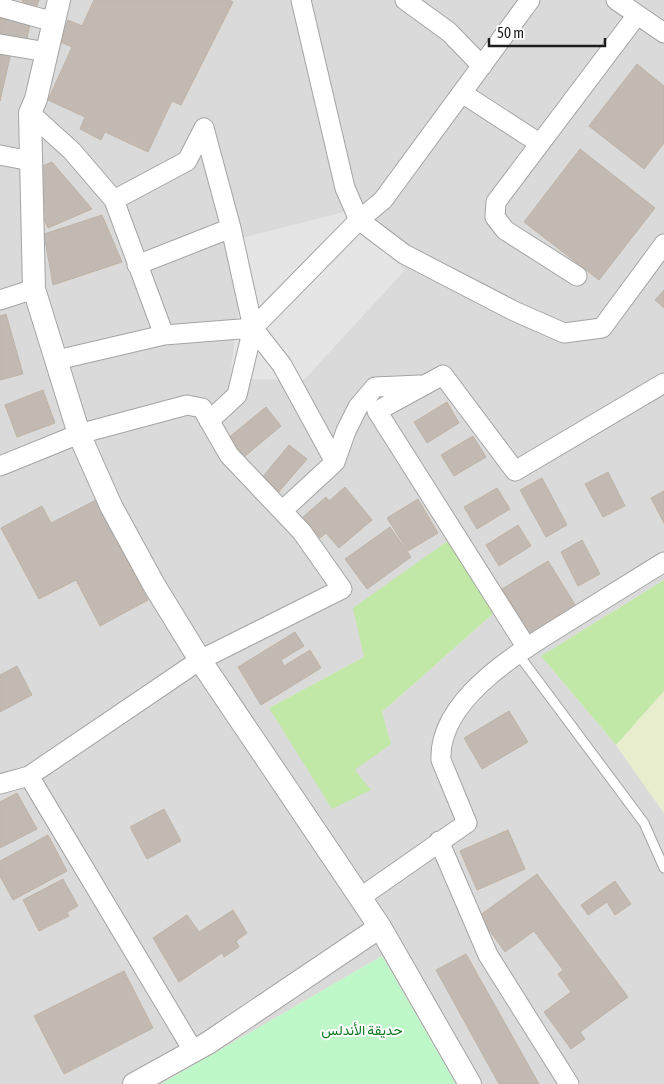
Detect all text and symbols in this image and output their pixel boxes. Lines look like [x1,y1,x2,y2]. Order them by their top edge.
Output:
scale bar [489,15,605,47]
text: 50 m [497,24,524,41]
park label: حديقة الأندلس [321,1022,403,1039]

